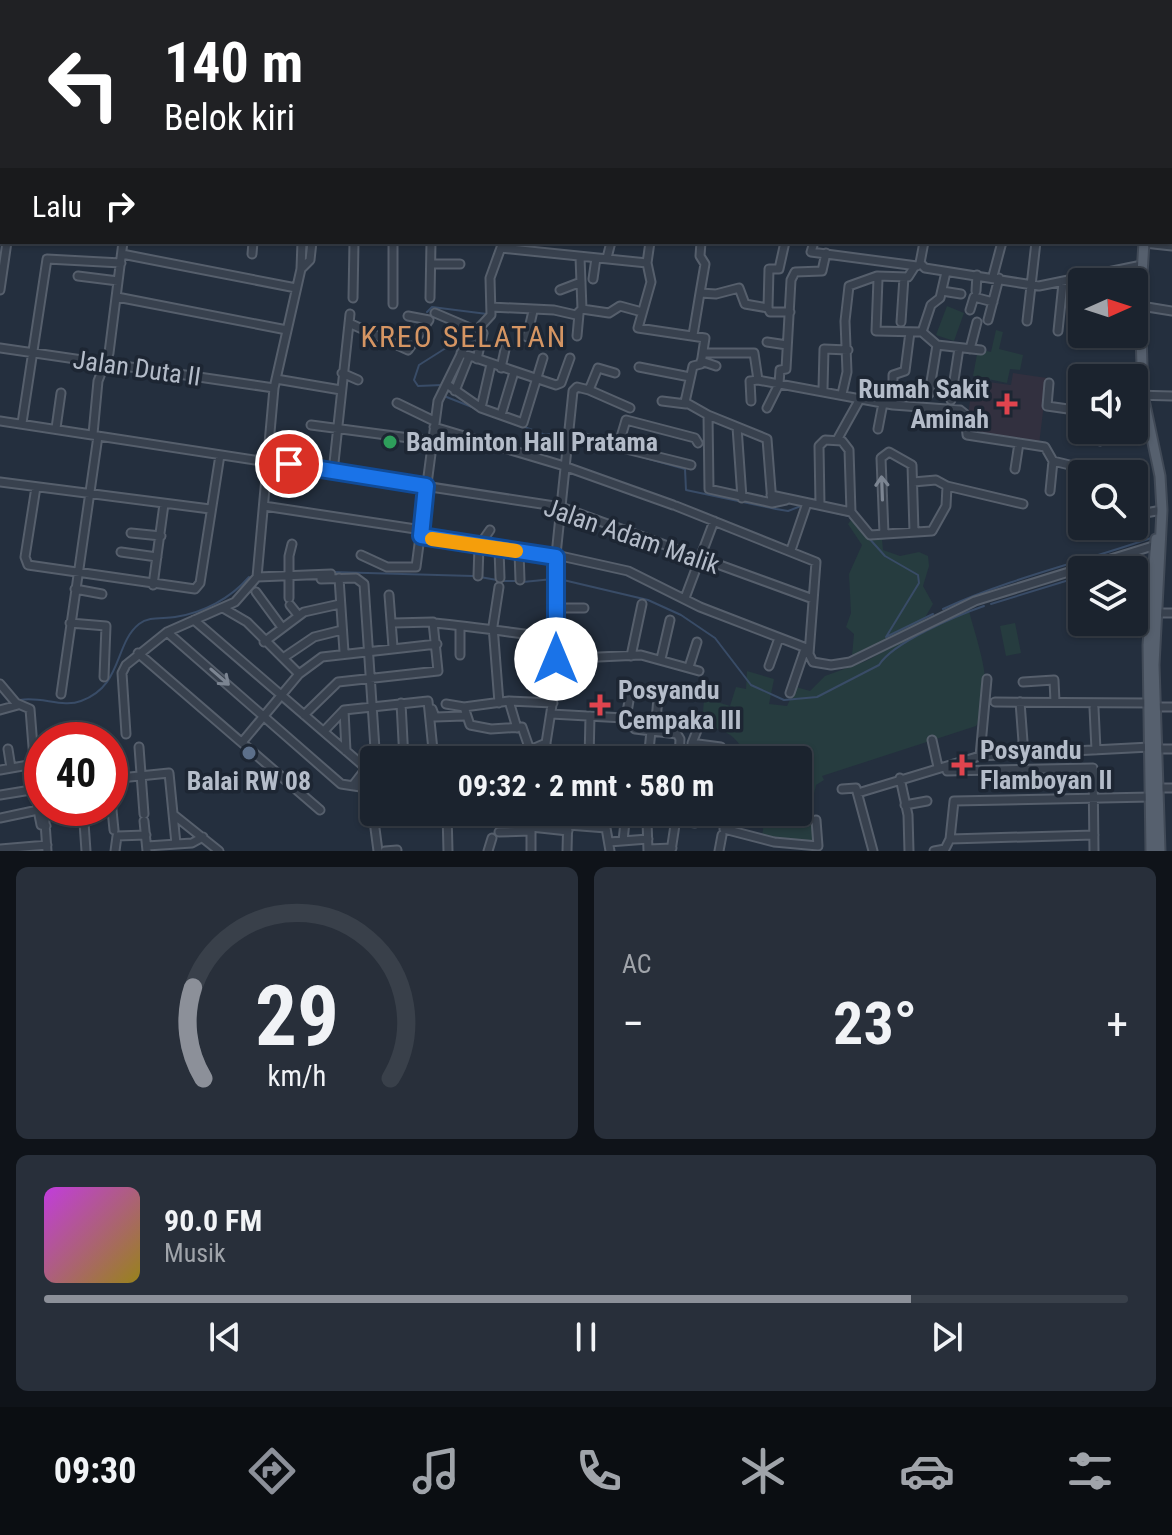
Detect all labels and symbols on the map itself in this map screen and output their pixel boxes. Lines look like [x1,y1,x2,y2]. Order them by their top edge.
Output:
north arrow [1068,268,1148,348]
district label: KREO SELATAN [361,319,567,354]
street label: Jalan Duta II [71,344,203,392]
place label: Rumah Sakit Aminah [858,374,989,434]
marker: Rumah Sakit Aminah [996,393,1018,415]
place label: Badminton Hall Pratama [406,427,658,457]
pin [255,430,323,498]
marker: Badminton Hall Pratama [381,433,399,451]
one-way arrow [874,475,889,502]
street label: Jalan Adam Malik [540,492,724,580]
position arrow [514,617,598,701]
one-way arrow [209,668,229,686]
place label: Posyandu Cempaka III [618,675,741,735]
marker: Posyandu Cempaka III [589,694,611,716]
speed limit sign: 40 [24,722,128,826]
place label: Posyandu Flamboyan II [980,735,1113,795]
marker: Balai RW 08 [240,744,258,762]
marker: Posyandu Flamboyan II [951,754,973,776]
place label: Balai RW 08 [187,766,311,796]

